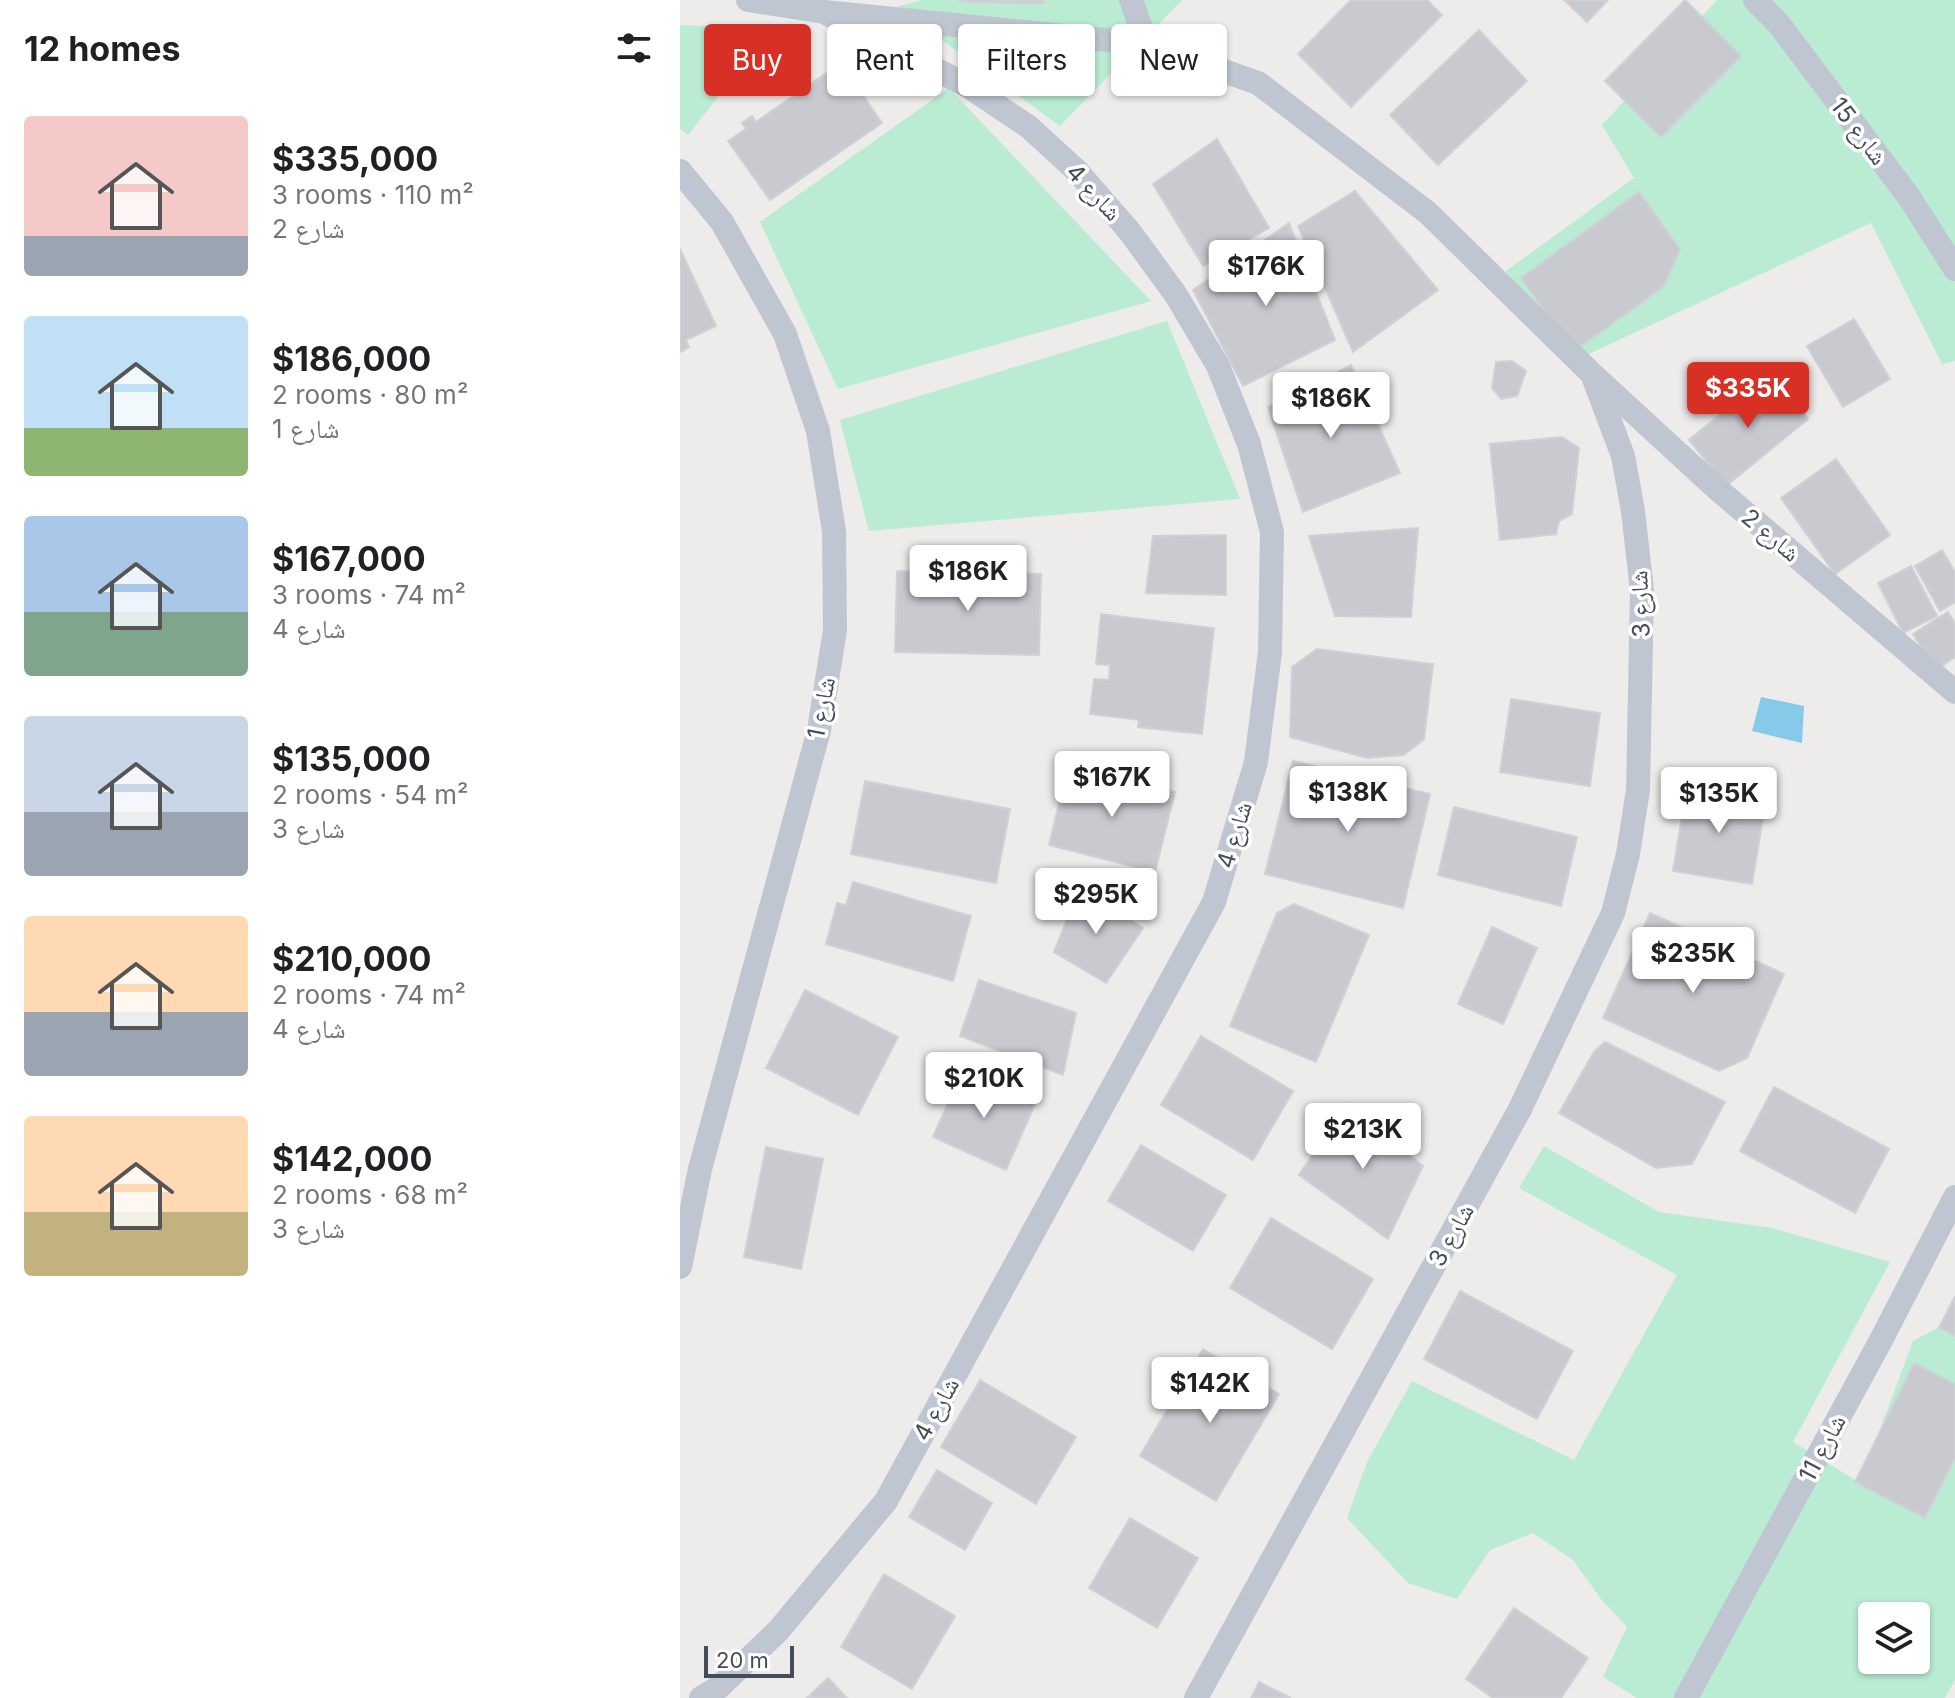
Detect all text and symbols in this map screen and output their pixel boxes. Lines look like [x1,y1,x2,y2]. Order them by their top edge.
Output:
chip: Buy [704,24,811,96]
chip: Rent [827,24,942,96]
chip: Filters [958,24,1095,96]
chip: New [1111,24,1227,96]
icon: filters [612,26,656,70]
text: 12 homes [24,28,180,69]
street label: شارع 15 [1824,92,1894,171]
text: $335,000 [272,138,438,179]
icon: home [88,148,184,244]
street label: شارع 4 [1060,157,1128,227]
text: 3 rooms · 110 m² [272,179,474,210]
text: شارع 2 [272,213,345,244]
pin: $176K [1210,240,1322,308]
text: $176K [1227,250,1305,281]
text: $186,000 [272,338,431,379]
icon: home [88,348,184,444]
pin: $335K [1692,362,1804,430]
pin: $186K [1275,372,1387,440]
text: $335K [1705,372,1791,403]
text: 2 rooms · 80 m² [272,379,468,410]
text: $186K [1291,382,1371,413]
text: شارع 1 [272,413,339,444]
street label: شارع 2 [1735,502,1806,568]
text: $167,000 [272,538,426,579]
pin: $186K [912,545,1024,613]
icon: home [88,548,184,644]
text: $186K [928,555,1008,586]
street label: شارع 3 [1624,570,1657,638]
text: 3 rooms · 74 m² [272,579,466,610]
text: شارع 4 [272,613,346,644]
street label: شارع 1 [801,675,842,741]
text: $135,000 [272,738,431,779]
icon: home [88,748,184,844]
pin: $167K [1056,751,1168,819]
text: $167K [1073,761,1151,792]
pin: $138K [1292,766,1404,834]
pin: $135K [1663,767,1775,835]
text: $138K [1308,776,1388,807]
text: $135K [1679,777,1759,808]
text: 2 rooms · 54 m² [272,779,469,810]
street label: شارع 4 [1210,798,1259,872]
text: شارع 3 [272,813,345,844]
pin: $295K [1040,868,1152,936]
text: $295K [1053,878,1139,909]
pin: $235K [1637,927,1749,995]
text: $235K [1650,937,1736,968]
text: $210,000 [272,938,431,979]
icon: home [88,948,184,1044]
text: 2 rooms · 74 m² [272,979,466,1010]
text: شارع 4 [272,1013,346,1044]
pin: $210K [928,1052,1040,1120]
text: $210K [944,1062,1024,1093]
pin: $213K [1307,1103,1419,1171]
text: $213K [1323,1113,1403,1144]
text: $142,000 [272,1138,432,1179]
icon: home [88,1148,184,1244]
text: 2 rooms · 68 m² [272,1179,468,1210]
street label: شارع 3 [1422,1199,1481,1272]
text: شارع 3 [272,1213,345,1244]
pin: $142K [1154,1357,1266,1425]
text: $142K [1170,1367,1250,1398]
street label: شارع 4 [907,1372,966,1446]
street label: شارع 11 [1792,1409,1853,1487]
map controls [1858,1602,1930,1674]
button: layers [1858,1602,1930,1674]
scale bar [704,1642,794,1678]
text: 20 m [716,1647,769,1673]

